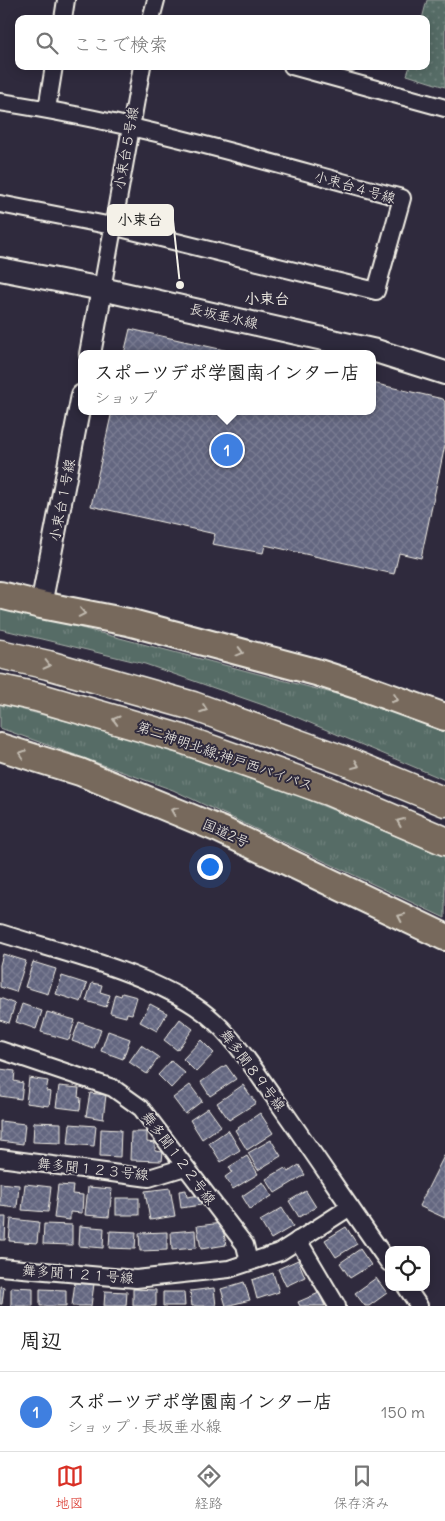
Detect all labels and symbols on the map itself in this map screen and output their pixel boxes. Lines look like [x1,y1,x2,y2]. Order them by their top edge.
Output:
street label: 小束台５号線 [110,105,142,191]
street label: 小束台４号線 [312,167,398,207]
callout: 小束台 [108,205,173,235]
text: 小束台 [117,210,163,229]
district label: 小束台 [244,289,290,308]
street label: 長坂垂水線 [188,299,260,333]
pin: 1 [211,431,243,469]
street label: 小束台１号線 [45,457,79,543]
one-way arrow [77,607,86,618]
one-way arrow [235,646,243,656]
one-way arrow [43,659,52,670]
one-way arrow [390,693,399,703]
one-way arrow [199,703,208,713]
one-way arrow [112,715,120,725]
street label: 第二神明北線;神戸西バイパス [135,717,315,795]
one-way arrow [19,750,27,760]
one-way arrow [351,759,360,770]
one-way arrow [170,807,179,817]
street label: 国道2号 [200,815,252,851]
one-way arrow [396,817,405,828]
your location [197,854,223,880]
one-way arrow [397,912,406,923]
street label: 舞多聞８９号線 [216,1025,290,1115]
street label: 舞多聞１２２号線 [138,1108,220,1208]
street label: 舞多聞１２３号線 [36,1154,150,1184]
street label: 舞多聞１２１号線 [22,1261,134,1287]

